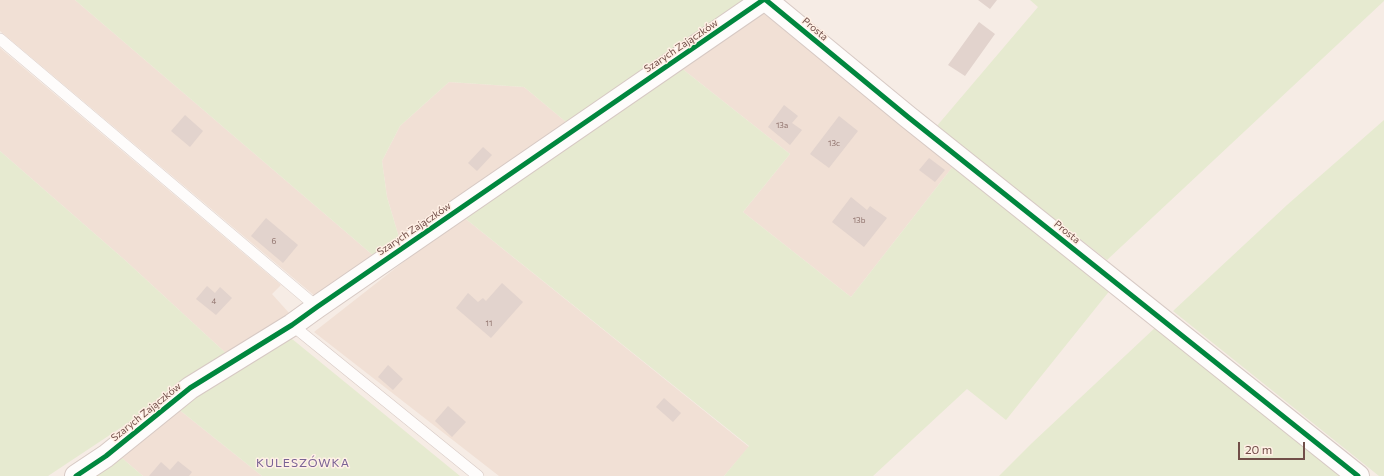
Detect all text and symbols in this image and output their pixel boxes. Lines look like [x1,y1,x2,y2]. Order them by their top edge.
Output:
street label: Prosta [800,15,830,43]
street label: Szarych Zajączków [642,17,720,75]
house number: 13a [776,120,788,130]
house number: 13c [828,138,840,148]
street label: Szarych Zajączków [375,200,453,258]
house number: 13b [853,215,865,225]
street label: Prosta [1052,218,1082,246]
house number: 6 [272,236,276,246]
house number: 4 [212,296,216,306]
house number: 11 [486,318,492,328]
street label: Szarych Zajączków [109,380,183,444]
scale bar [1240,434,1307,460]
text: 20 m [1245,442,1272,456]
district label: KULESZÓWKA [256,456,350,470]

